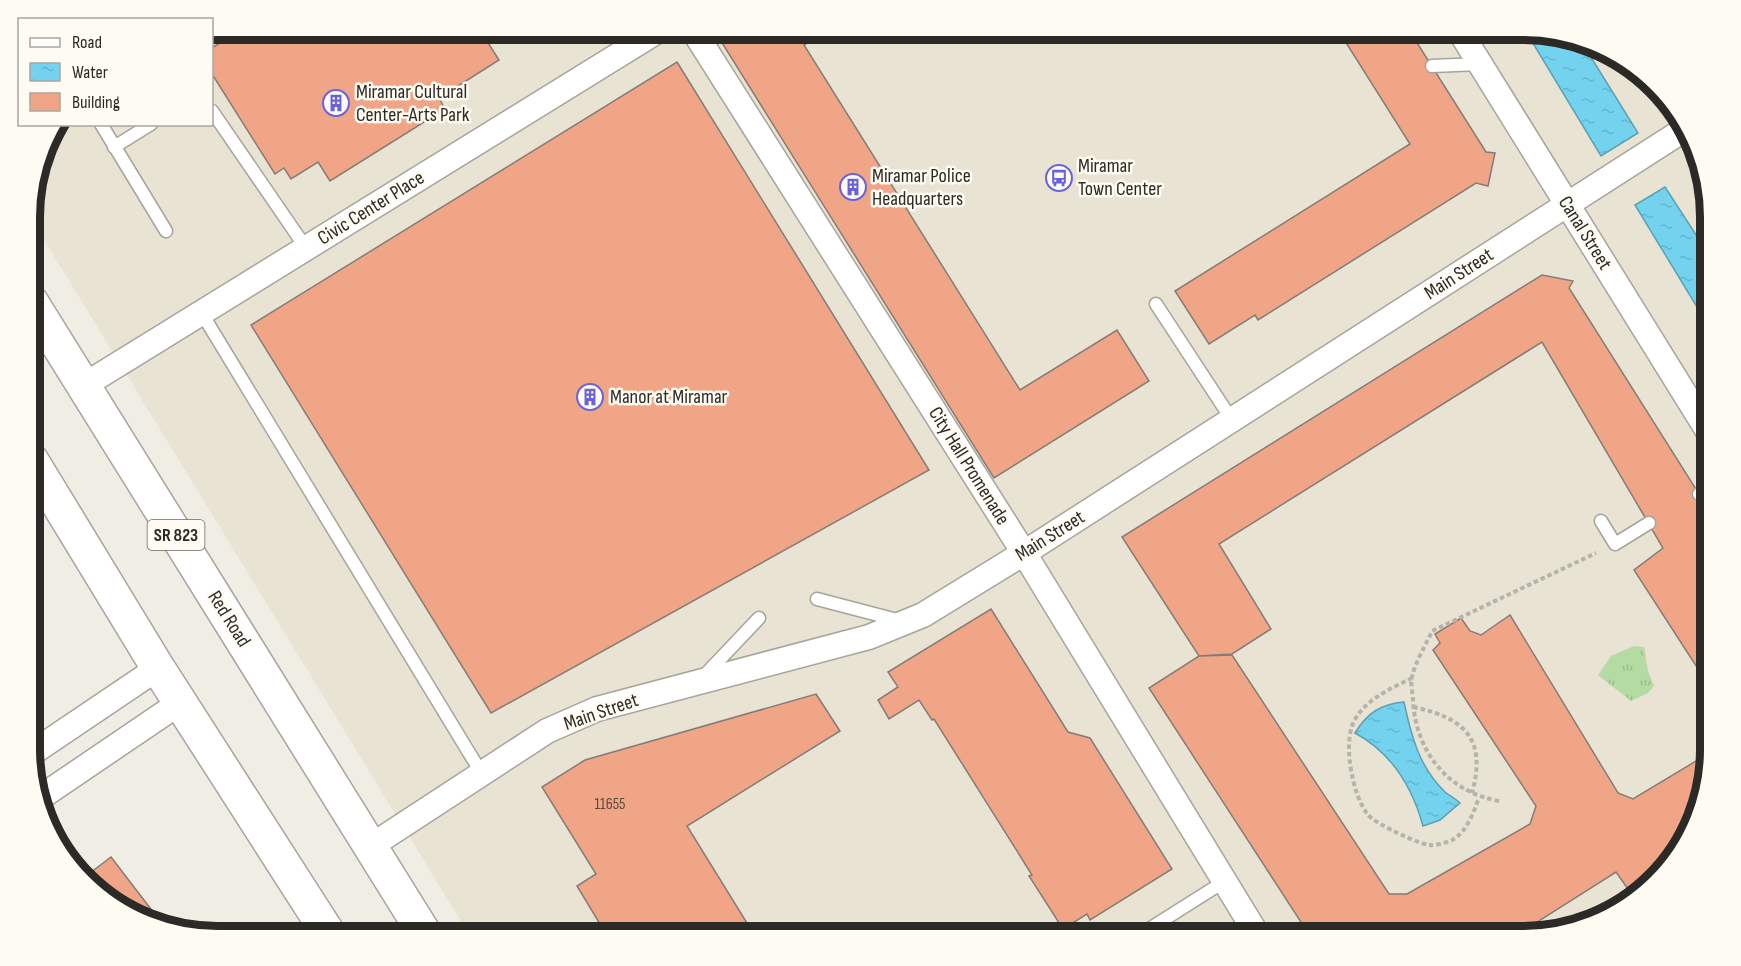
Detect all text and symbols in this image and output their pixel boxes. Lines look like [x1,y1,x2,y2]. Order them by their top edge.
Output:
legend [18,18,213,126]
text: Road [72,32,102,53]
text: Water [72,62,108,83]
place label: Miramar Cultural Center-Arts Park [356,80,470,127]
building icon: Miramar Cultural Center-Arts Park [321,88,351,118]
text: Building [72,92,120,113]
place label: Miramar Town Center [1078,154,1162,201]
bus stop icon: Miramar Town Center [1044,163,1074,193]
place label: Miramar Police Headquarters [872,164,971,211]
street label: Civic Center Place [313,166,429,250]
building icon: Miramar Police Headquarters [838,172,868,202]
street label: Canal Street [1553,192,1617,274]
street label: Main Street [1420,243,1498,305]
building icon: Manor at Miramar [575,382,605,412]
place label: Manor at Miramar [610,385,728,409]
street label: City Hall Promenade [923,403,1015,529]
street label: Main Street [1011,505,1089,567]
road number: SR 823 [148,520,204,550]
street label: Red Road [202,586,256,652]
street label: Main Street [561,688,641,736]
house number: 11655 [594,795,626,814]

